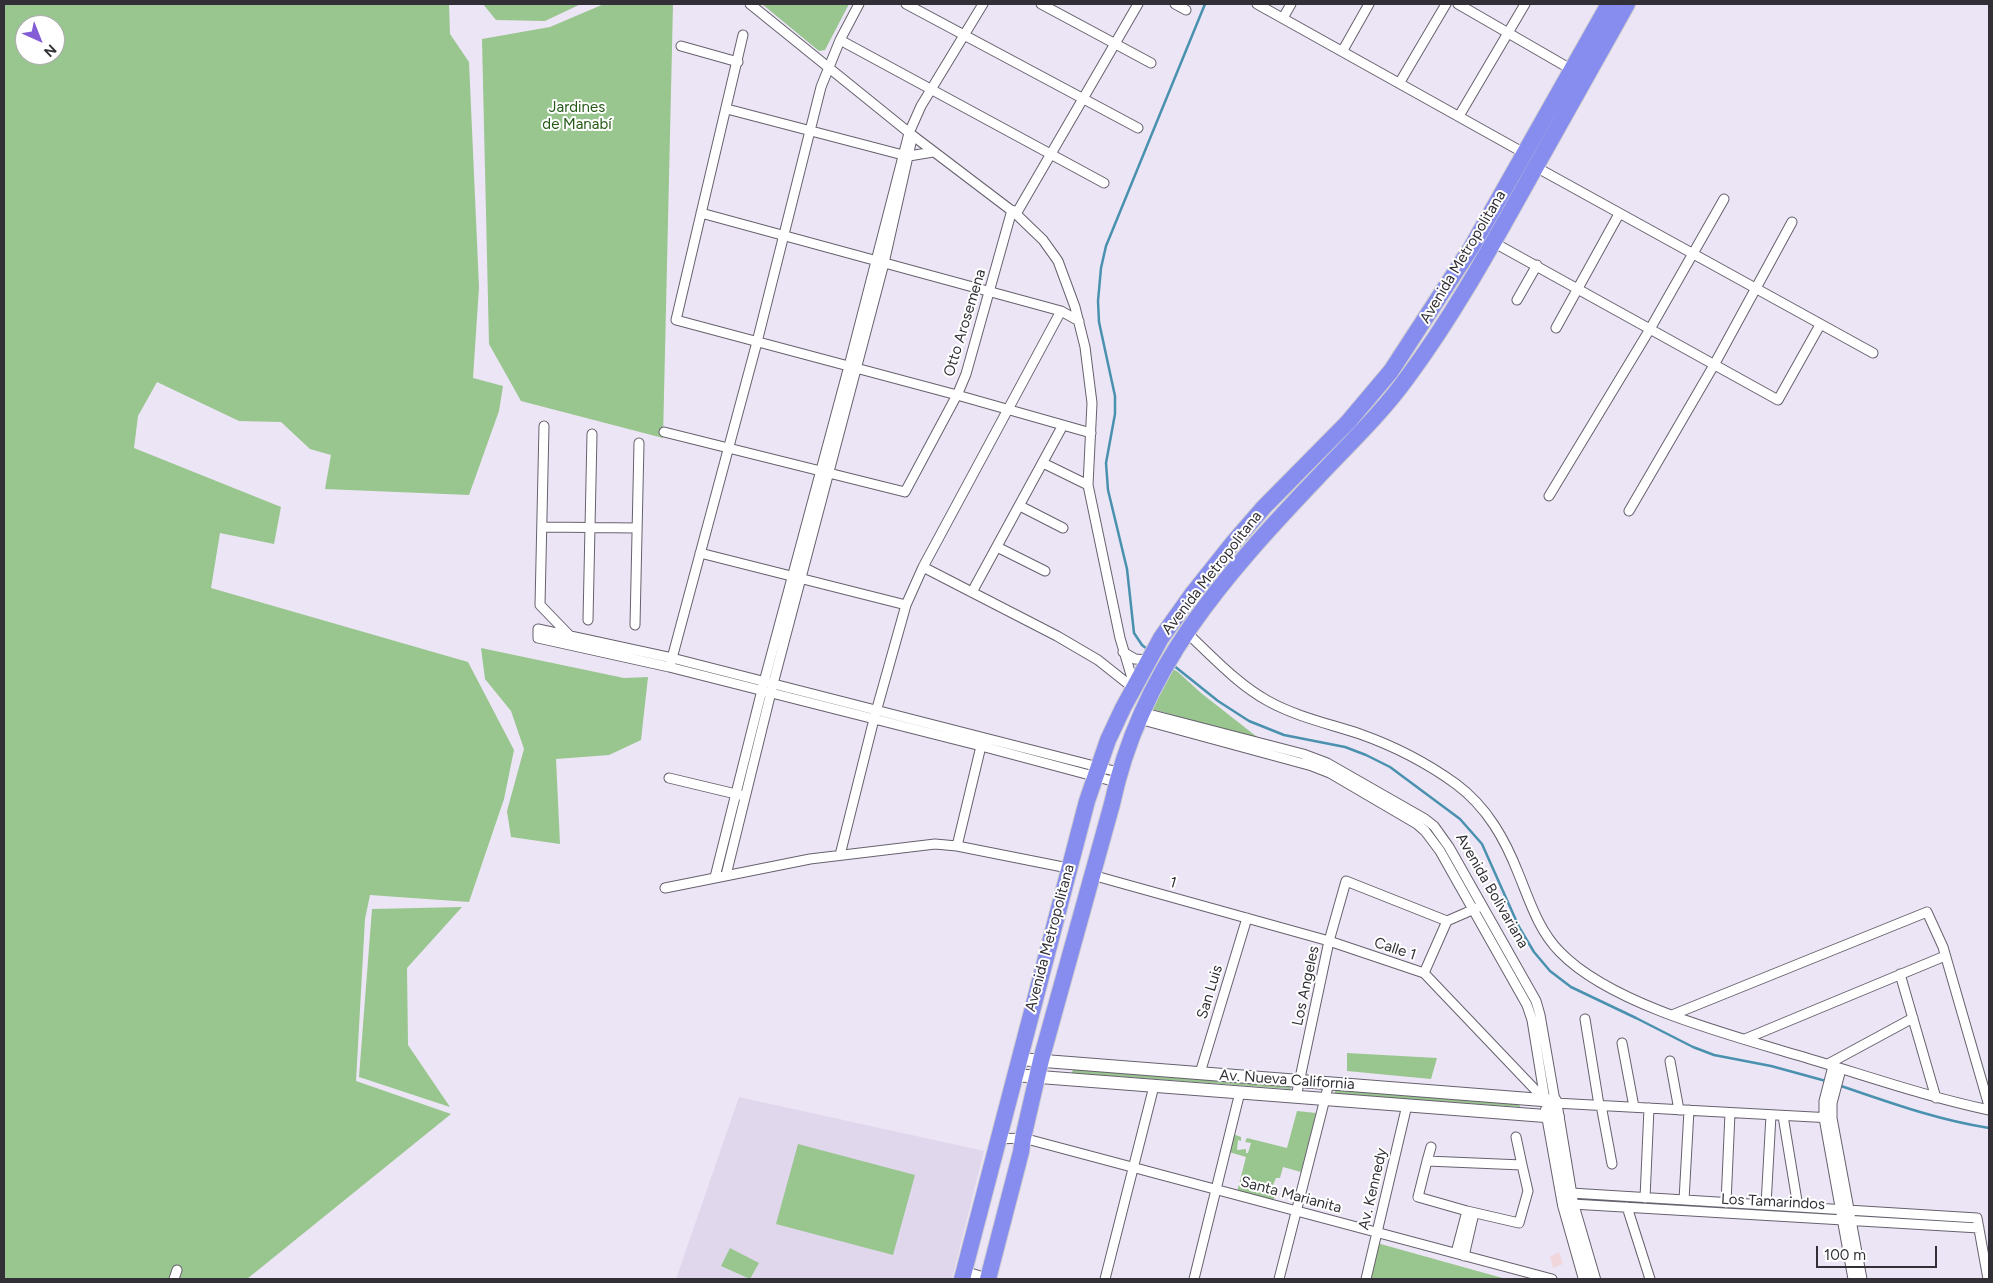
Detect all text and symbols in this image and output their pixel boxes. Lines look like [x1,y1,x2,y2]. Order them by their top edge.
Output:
north arrow [15,15,65,65]
text: N [40,41,60,60]
park label: Jardines de Manabí [542,99,612,134]
street label: Avenida Metropolitana [1416,187,1510,327]
street label: Otto Arosemena [940,267,990,379]
street label: Avenida Metropolitana [1158,508,1266,638]
street label: Avenida Bolivariana [1452,830,1532,952]
street label: Avenida Metropolitana [1022,862,1078,1014]
street label: 1 [1168,873,1178,893]
street label: Calle 1 [1372,934,1418,964]
street label: Los Angeles [1289,944,1323,1028]
street label: San Luis [1193,963,1227,1021]
street label: Av. Nueva California [1219,1066,1355,1094]
street label: Av. Kennedy [1355,1146,1391,1232]
street label: Santa Marianita [1238,1173,1344,1217]
street label: Los Tamarindos [1721,1190,1825,1214]
scale bar [1818,1236,1939,1268]
text: 100 m [1824,1246,1866,1264]

